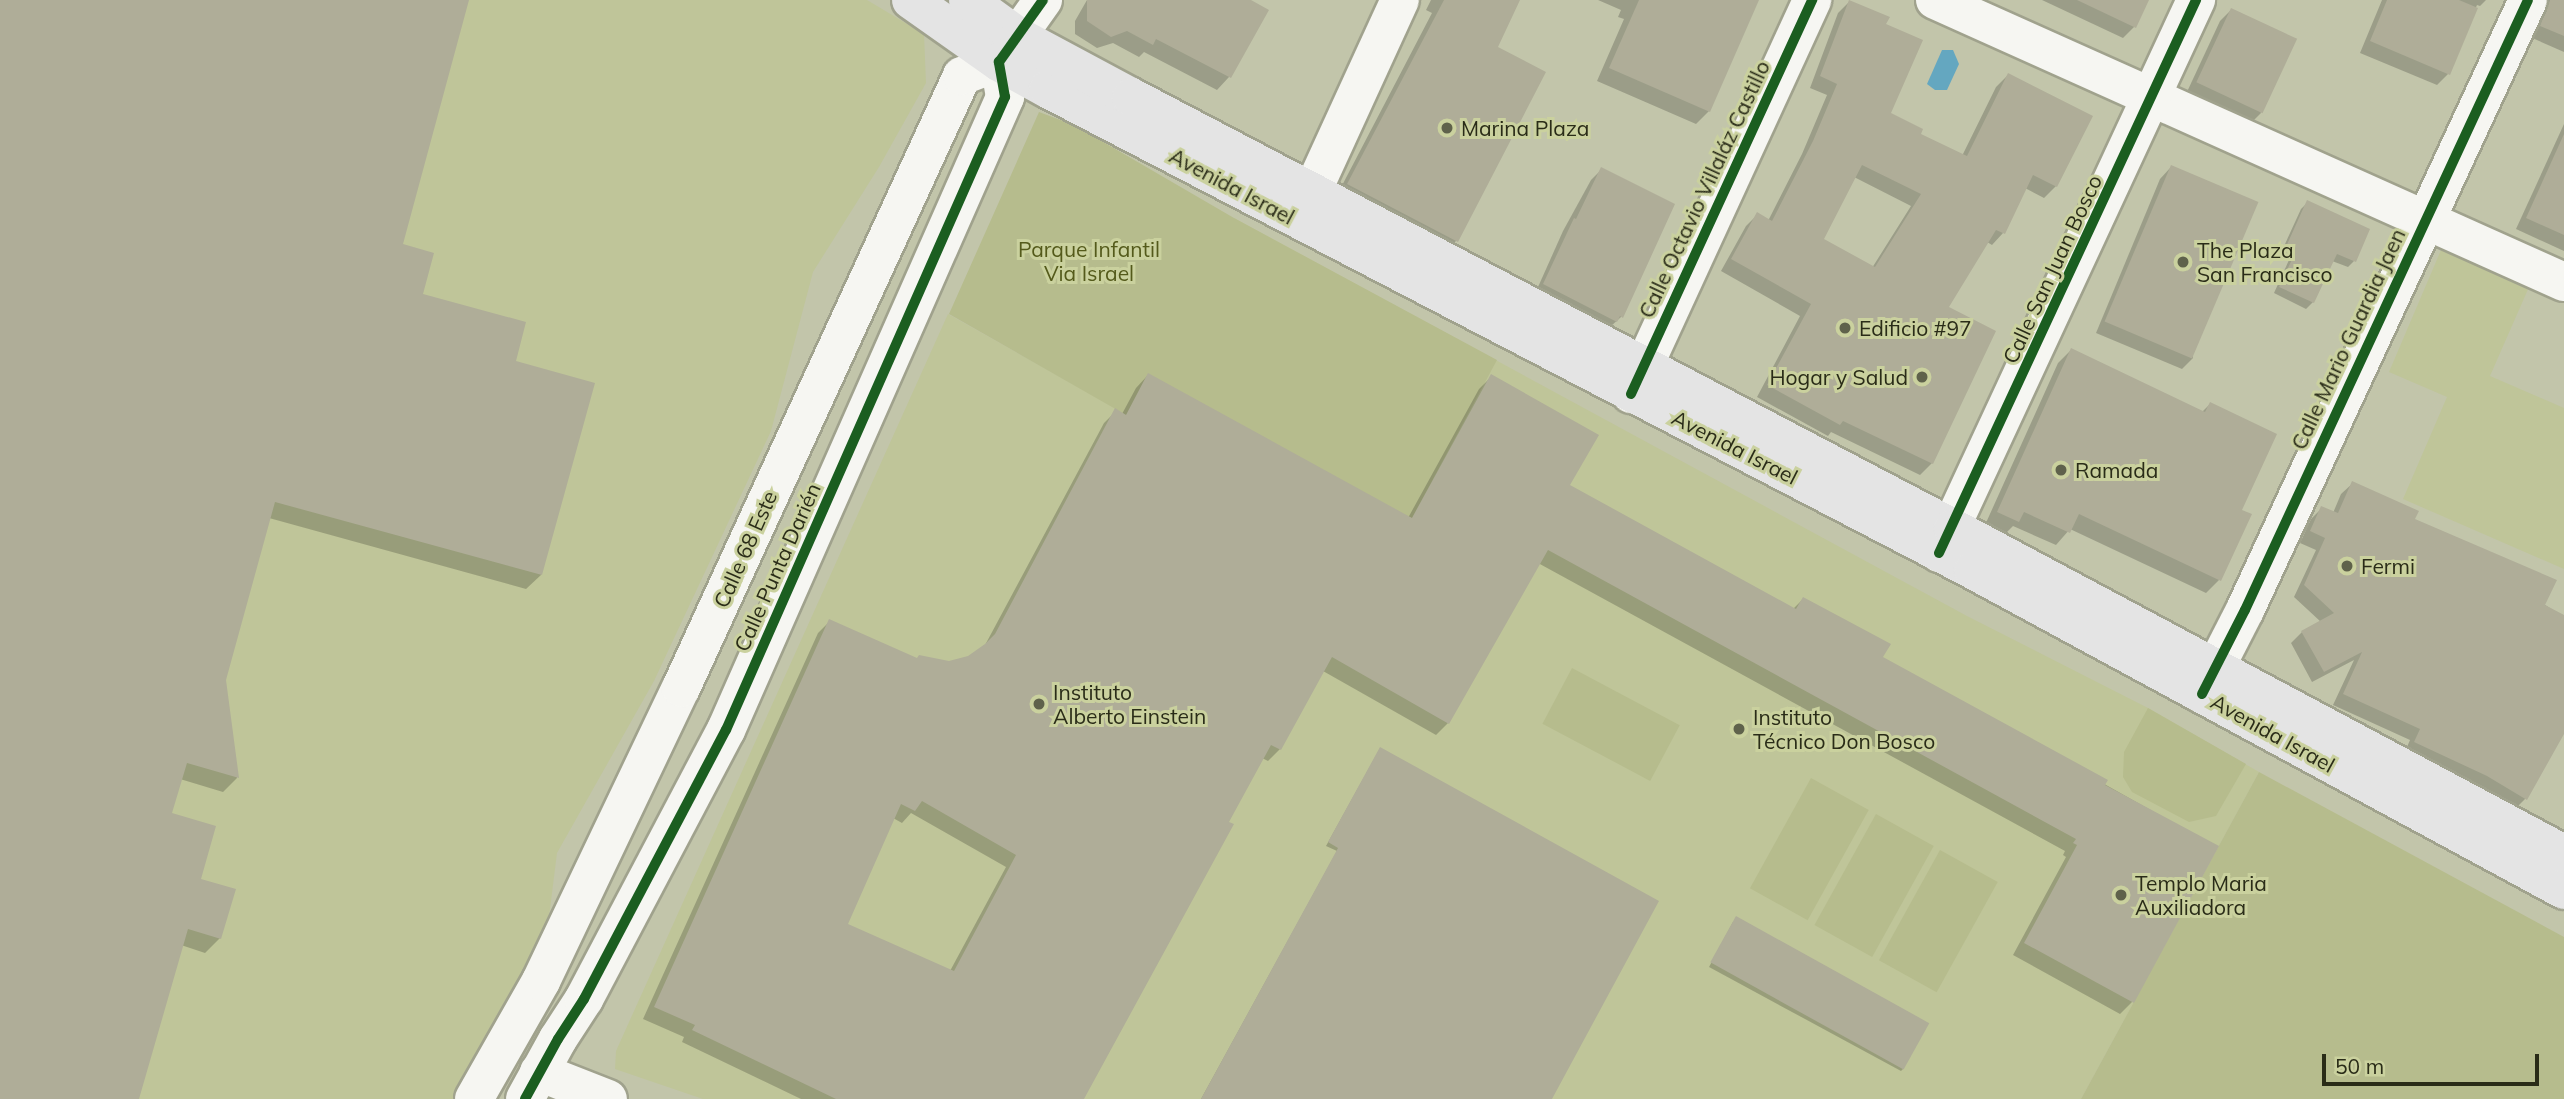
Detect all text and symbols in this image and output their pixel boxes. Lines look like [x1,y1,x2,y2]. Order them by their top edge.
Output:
street label: Calle Octavio Villaláz Castillo [1633,56,1775,322]
place label: Marina Plaza [1461,115,1589,141]
marker: Marina Plaza [1439,120,1455,136]
street label: Avenida Israel [1165,143,1299,229]
street label: Calle San Juan Bosco [1997,171,2107,367]
street label: Calle Mario Guardia Jaen [2286,225,2410,453]
park label: Parque Infantil Via Israel [1018,236,1160,286]
place label: The Plaza San Francisco [2197,237,2332,287]
marker: The Plaza San Francisco [2175,254,2191,270]
place label: Edificio #97 [1859,315,1972,341]
marker: Edificio #97 [1837,320,1853,336]
place label: Hogar y Salud [1770,364,1908,390]
marker: Hogar y Salud [1914,369,1930,385]
street label: Avenida Israel [1668,405,1802,489]
place label: Ramada [2075,457,2158,483]
marker: Ramada [2053,462,2069,478]
street label: Calle Punta Darién [729,479,825,655]
street label: Calle 68 Este [708,487,782,611]
place label: Fermi [2361,553,2415,579]
marker: Fermi [2339,558,2355,574]
place label: Instituto Alberto Einstein [1053,679,1206,729]
street label: Avenida Israel [2207,689,2339,777]
marker: Instituto Alberto Einstein [1031,696,1047,712]
place label: Instituto Técnico Don Bosco [1753,704,1935,754]
marker: Instituto Técnico Don Bosco [1731,721,1747,737]
place label: Templo Maria Auxiliadora [2135,870,2267,920]
marker: Templo Maria Auxiliadora [2113,887,2129,903]
scale bar [2326,1040,2543,1084]
text: 50 m [2335,1053,2384,1079]

